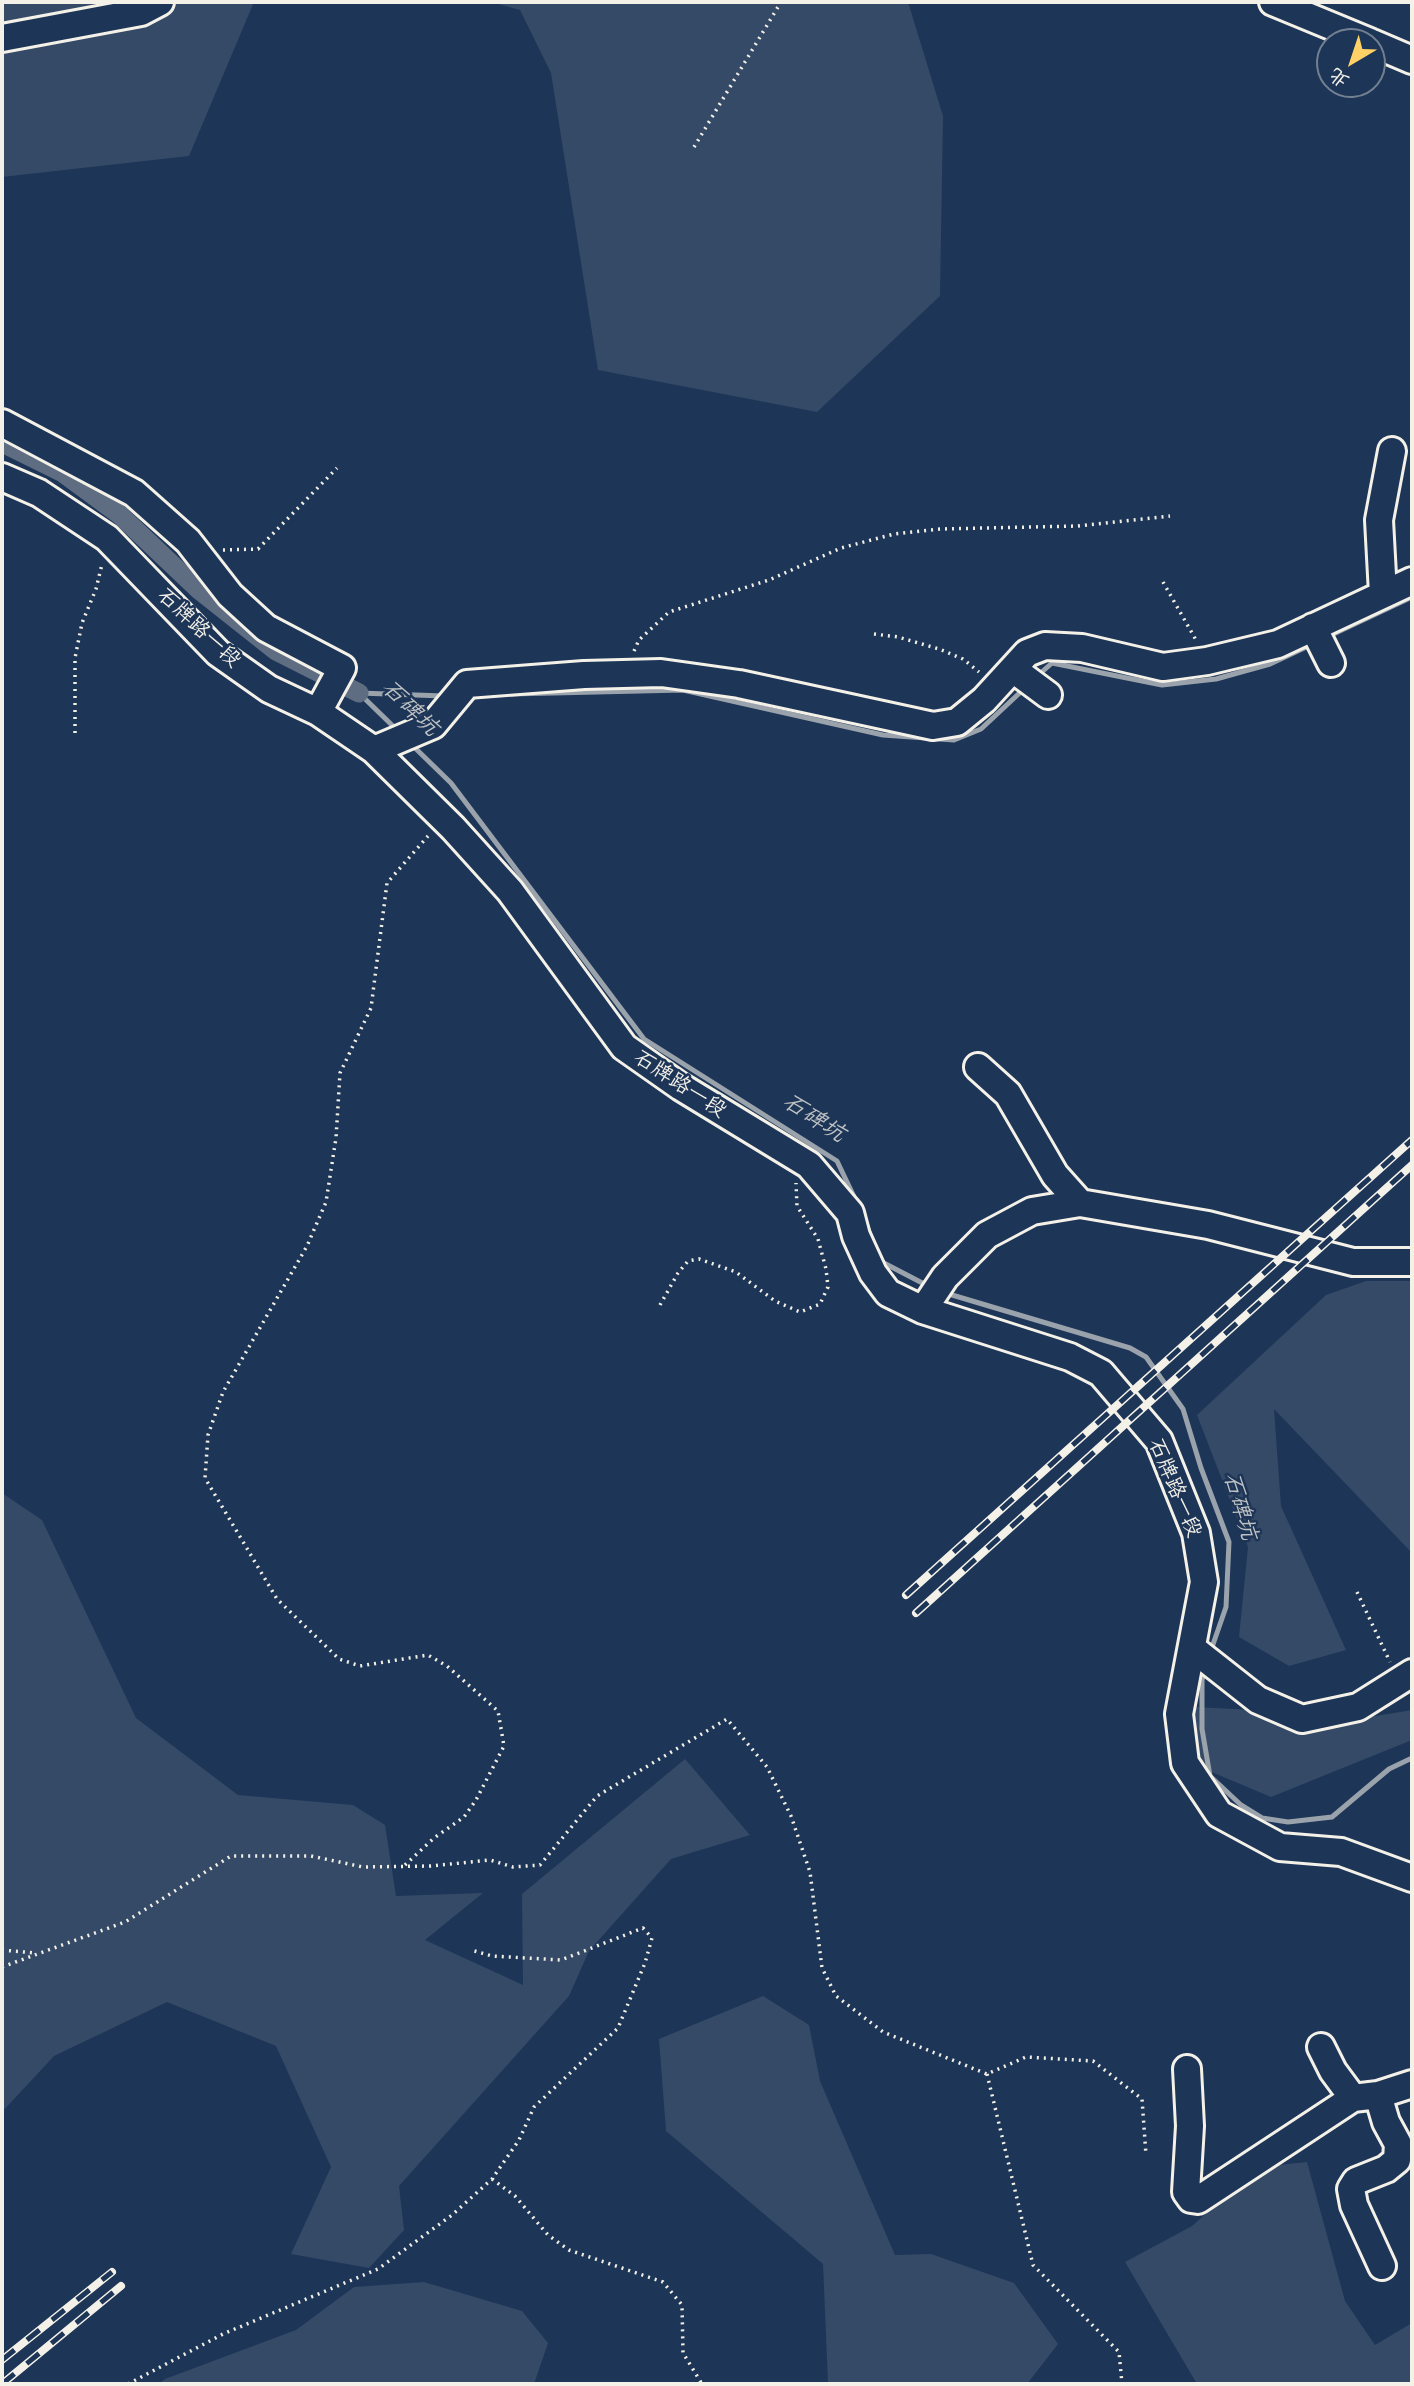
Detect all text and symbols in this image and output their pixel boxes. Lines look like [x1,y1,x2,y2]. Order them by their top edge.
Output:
north arrow [1316,28,1386,98]
text: 北 [1325,63,1353,92]
street label: 石牌路一段 [152,583,246,673]
water label: 石碑坑 [376,674,444,742]
street label: 石牌路一段 [629,1045,731,1123]
water label: 石碑坑 [778,1088,850,1148]
street label: 石牌路一段 [1143,1435,1207,1541]
water label: 石碑坑 [1217,1469,1263,1543]

